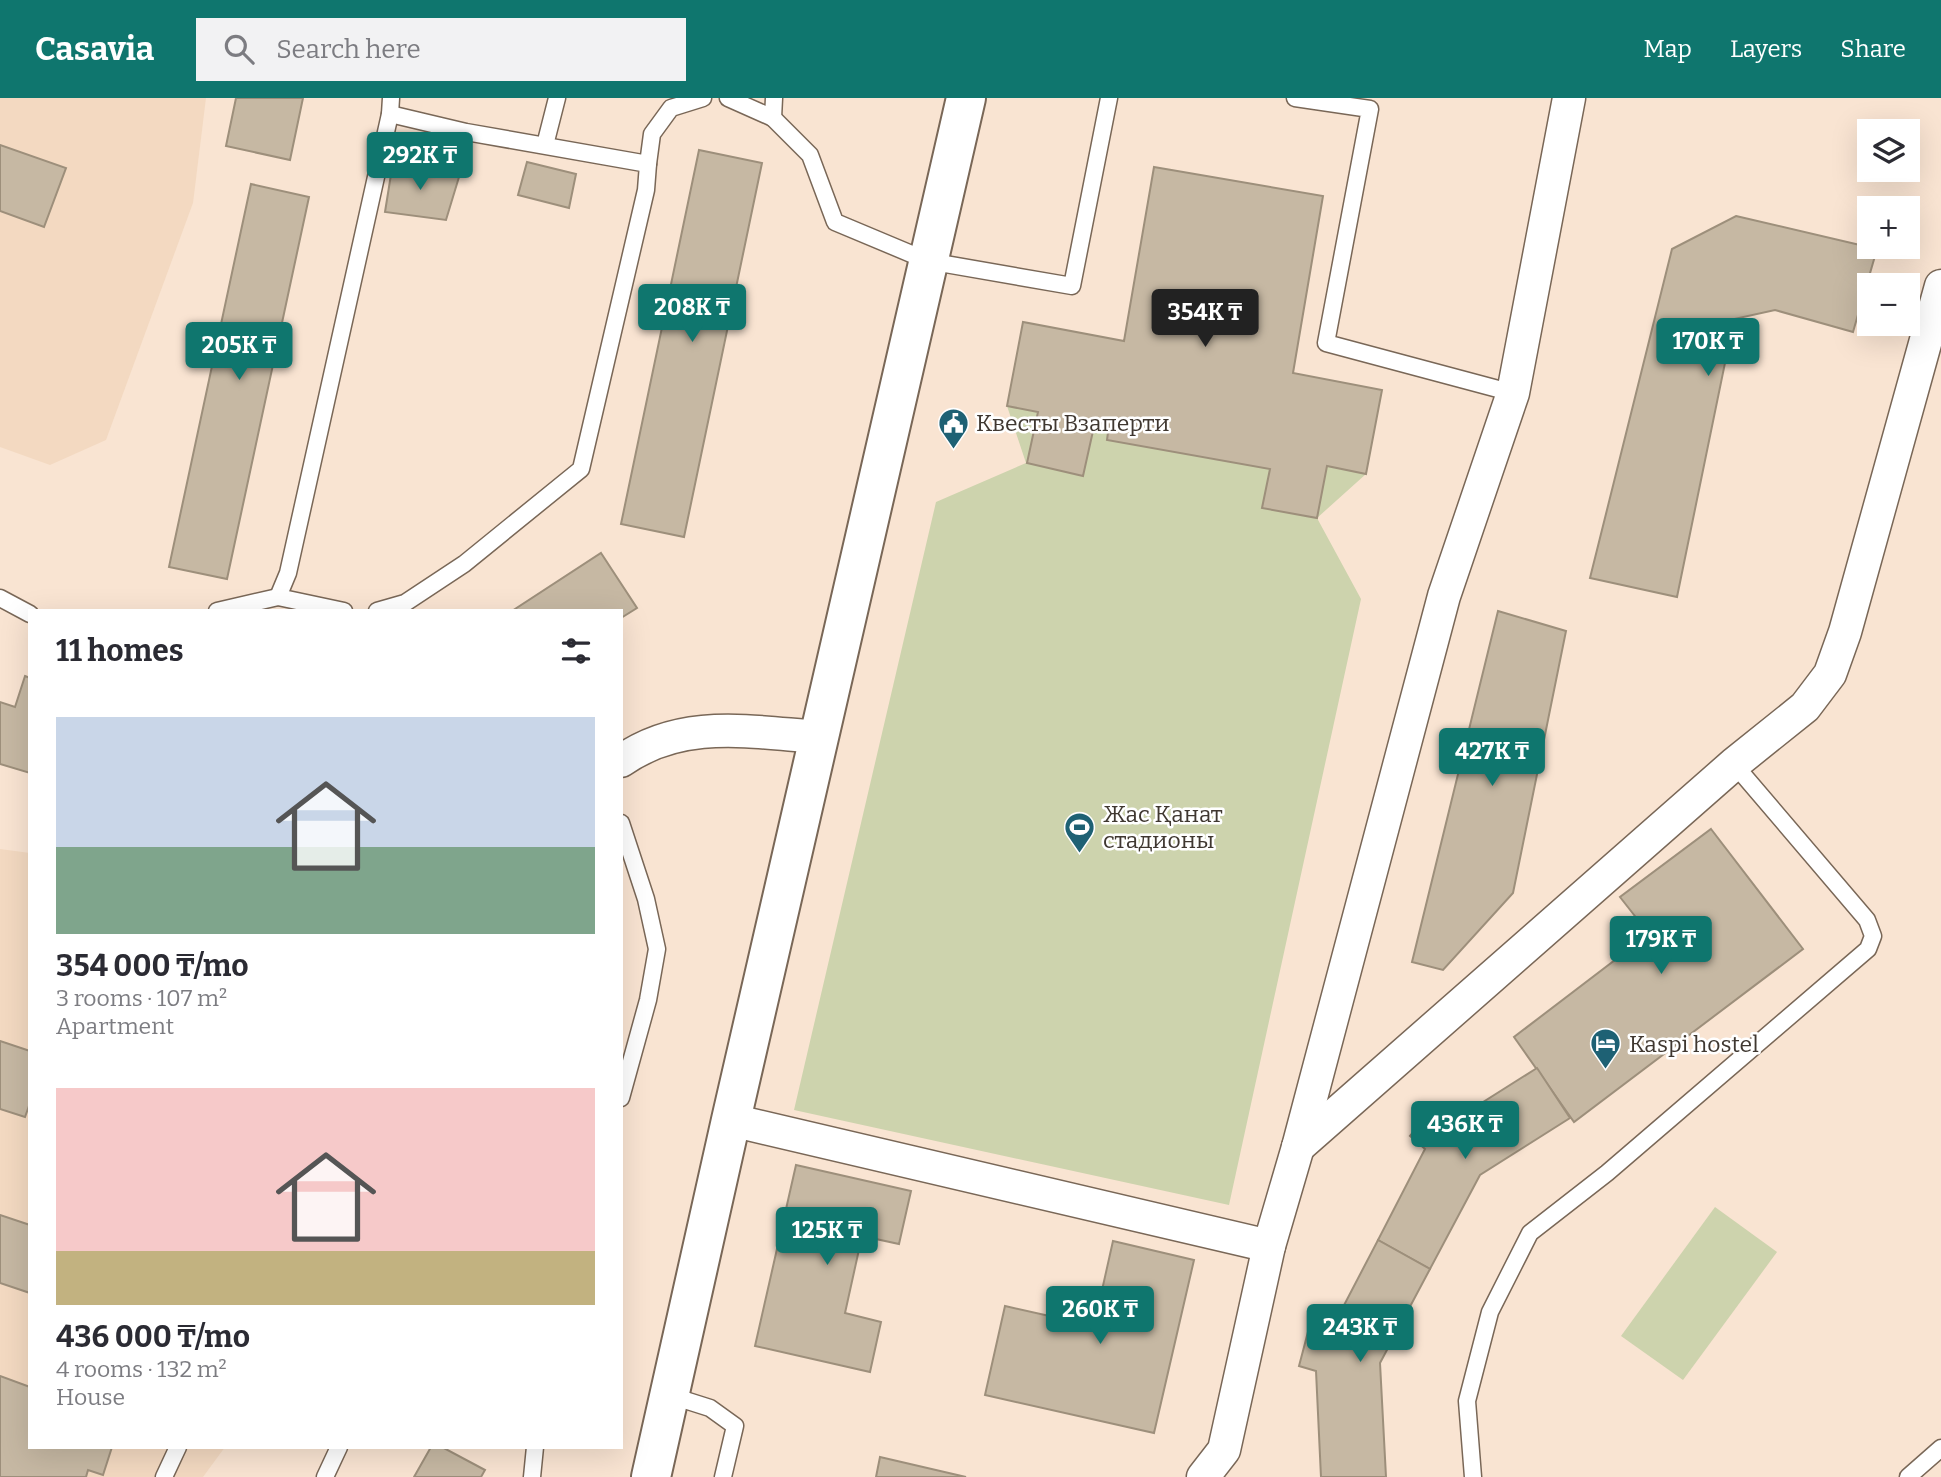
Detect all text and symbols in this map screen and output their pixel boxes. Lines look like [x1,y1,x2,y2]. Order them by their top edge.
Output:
search box [196,18,686,81]
text: Casavia [35,29,154,69]
icon: search [220,30,258,68]
text: Search here [276,34,421,65]
text: Map [1644,35,1692,63]
text: Layers [1730,35,1802,63]
text: Share [1840,35,1906,63]
map controls [1857,119,1920,336]
button: layers [1857,119,1920,182]
pin: 292K ₸ [363,132,477,192]
text: 292K ₸ [383,141,457,169]
button: + [1857,196,1920,259]
button: − [1857,273,1920,336]
pin: 208K ₸ [635,285,749,344]
pin: 354K ₸ [1148,289,1262,349]
text: 208K ₸ [654,293,730,321]
text: 354K ₸ [1168,298,1242,326]
pin: 170K ₸ [1651,318,1765,378]
pin: 205K ₸ [182,322,296,382]
text: 170K ₸ [1672,327,1744,355]
text: 205K ₸ [201,331,277,359]
public building icon: Квесты Взаперти [936,406,970,450]
place label: Квесты Взаперти [976,409,1169,437]
icon: filters [557,632,595,670]
text: 11 homes [56,633,184,669]
pin: 427K ₸ [1435,728,1549,788]
text: 427K ₸ [1455,737,1529,765]
icon: home [263,763,389,889]
place label: Жас Қанат стадионы [1103,800,1223,854]
sports icon: Жас Қанат стадионы [1063,810,1097,854]
pin: 179K ₸ [1604,916,1718,976]
text: 179K ₸ [1626,925,1696,953]
text: 354 000 ₸/mo [56,948,249,984]
text: 3 rooms · 107 m² [56,984,227,1012]
text: Apartment [56,1012,174,1040]
hotel icon: Kaspi hostel [1589,1027,1623,1071]
place label: Kaspi hostel [1629,1030,1759,1058]
pin: 436K ₸ [1408,1102,1522,1161]
text: 436K ₸ [1427,1110,1503,1138]
icon: home [263,1134,389,1260]
pin: 125K ₸ [770,1208,884,1267]
text: 125K ₸ [792,1216,862,1244]
pin: 260K ₸ [1043,1286,1157,1346]
text: 260K ₸ [1062,1295,1138,1323]
pin: 243K ₸ [1303,1304,1417,1364]
text: 243K ₸ [1323,1313,1397,1341]
text: 436 000 ₸/mo [56,1319,250,1355]
text: 4 rooms · 132 m² [56,1355,227,1383]
text: House [56,1383,125,1411]

